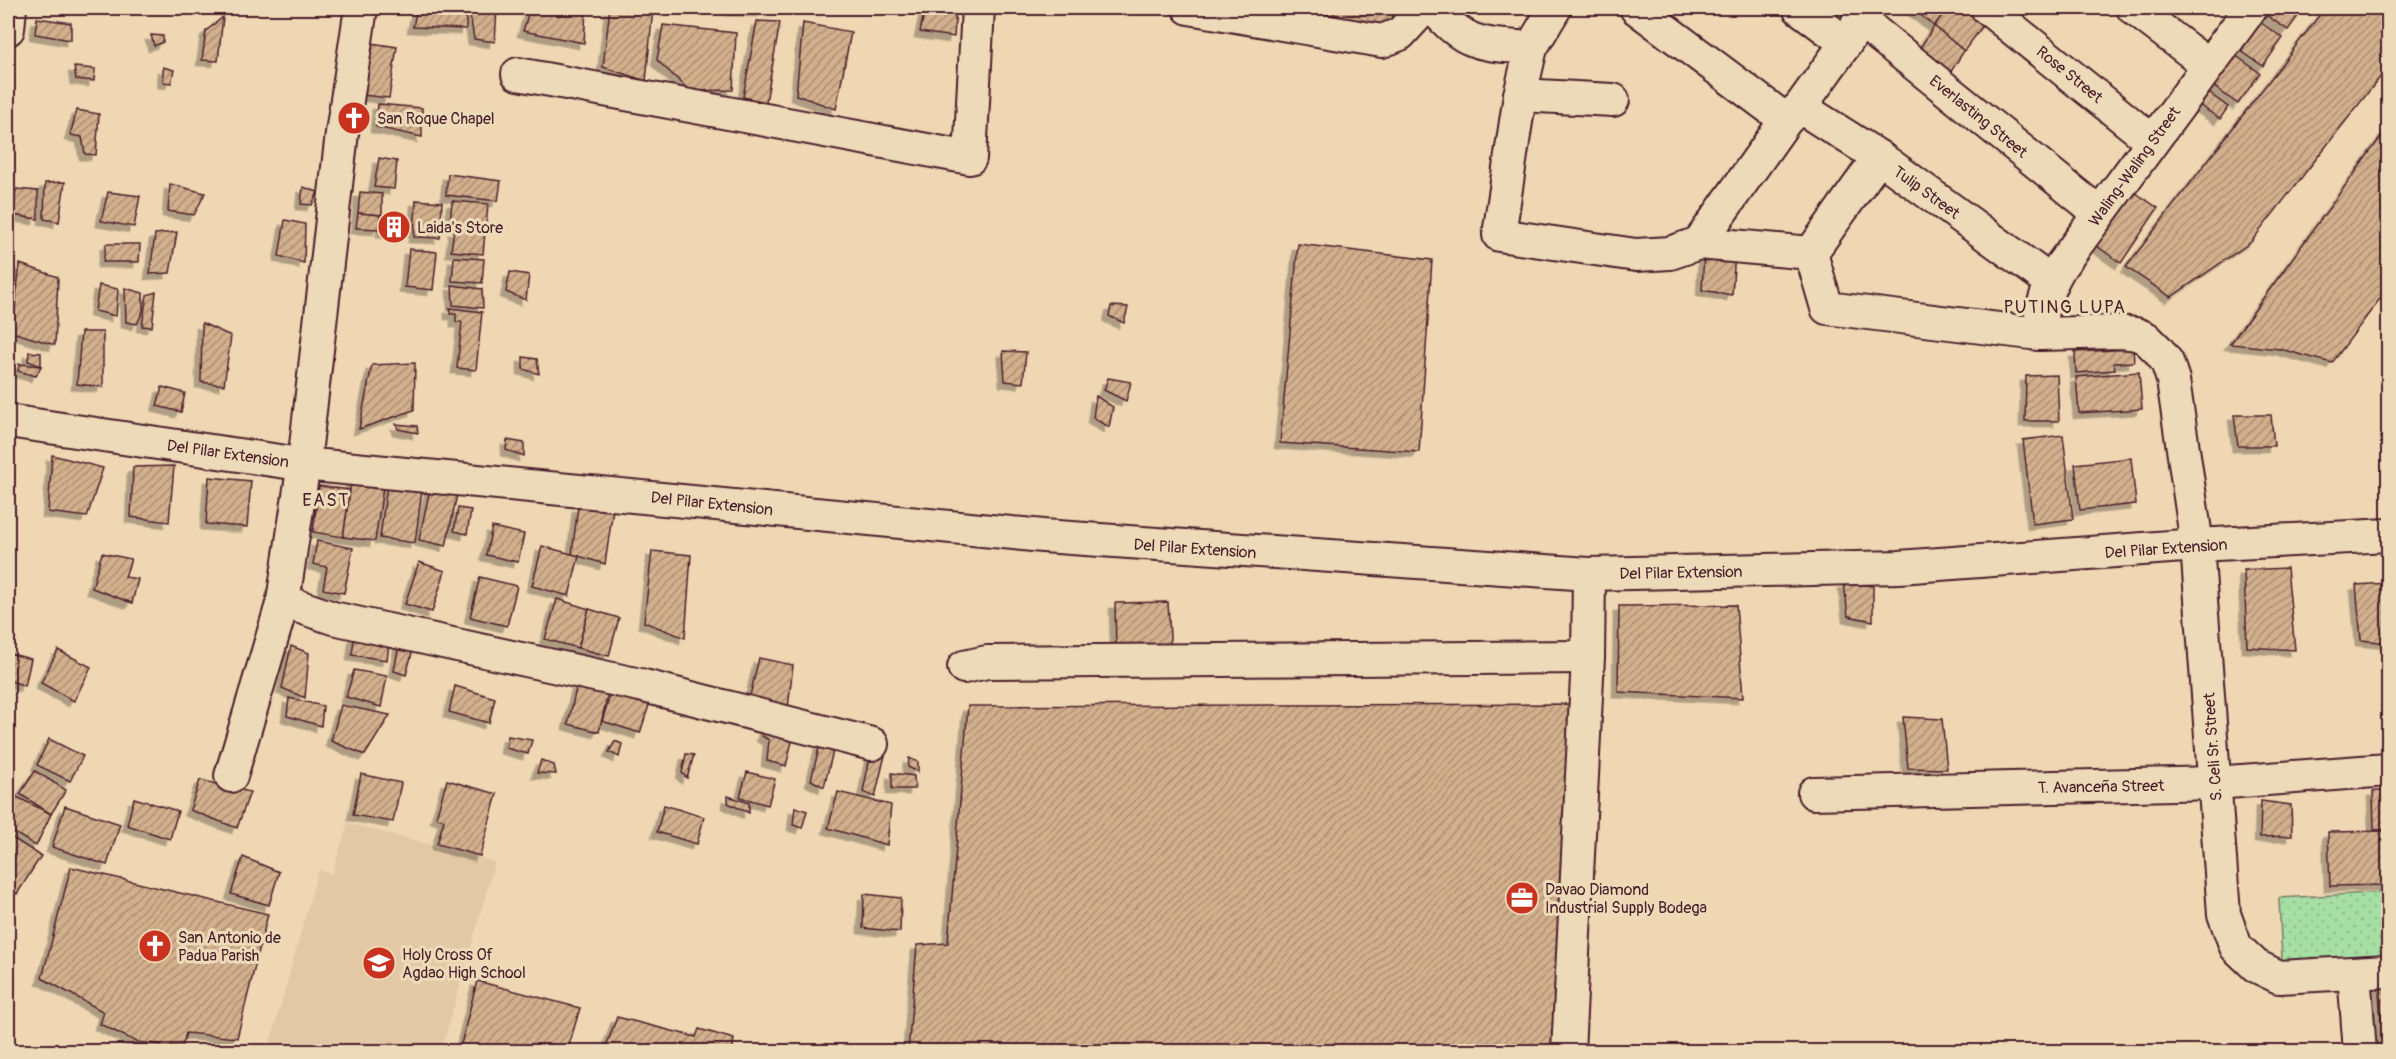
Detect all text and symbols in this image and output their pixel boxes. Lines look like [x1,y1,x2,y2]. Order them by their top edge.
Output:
street label: Rose Street [2032,42,2107,108]
street label: Everlasting Street [1925,71,2032,163]
church icon: San Roque Chapel [336,100,372,136]
street label: Waling-Waling Street [2085,102,2185,230]
place label: San Roque Chapel [377,109,495,129]
street label: Tulip Street [1889,162,1964,224]
building icon: Laida's Store [376,209,412,245]
place label: Laida's Store [417,218,503,238]
district label: PUTING LUPA [2003,296,2127,319]
street label: Del Pilar Extension [166,436,290,472]
street label: Del Pilar Extension [650,488,774,520]
district label: EAST [302,489,350,512]
street label: Del Pilar Extension [1133,535,1257,563]
street label: Del Pilar Extension [2104,535,2228,563]
street label: Del Pilar Extension [1619,562,1743,584]
street label: S. Celi Sr. Street [2199,691,2227,802]
street label: T. Avanceña Street [2037,776,2165,798]
office icon: Davao Diamond Industrial Supply Bodega [1504,880,1540,916]
place label: Davao Diamond Industrial Supply Bodega [1545,880,1707,918]
church icon: San Antonio de Padua Parish [137,928,173,964]
place label: San Antonio de Padua Parish [178,928,281,966]
school or university icon: Holy Cross Of Agdao High School [361,945,397,981]
place label: Holy Cross Of Agdao High School [402,945,526,983]

